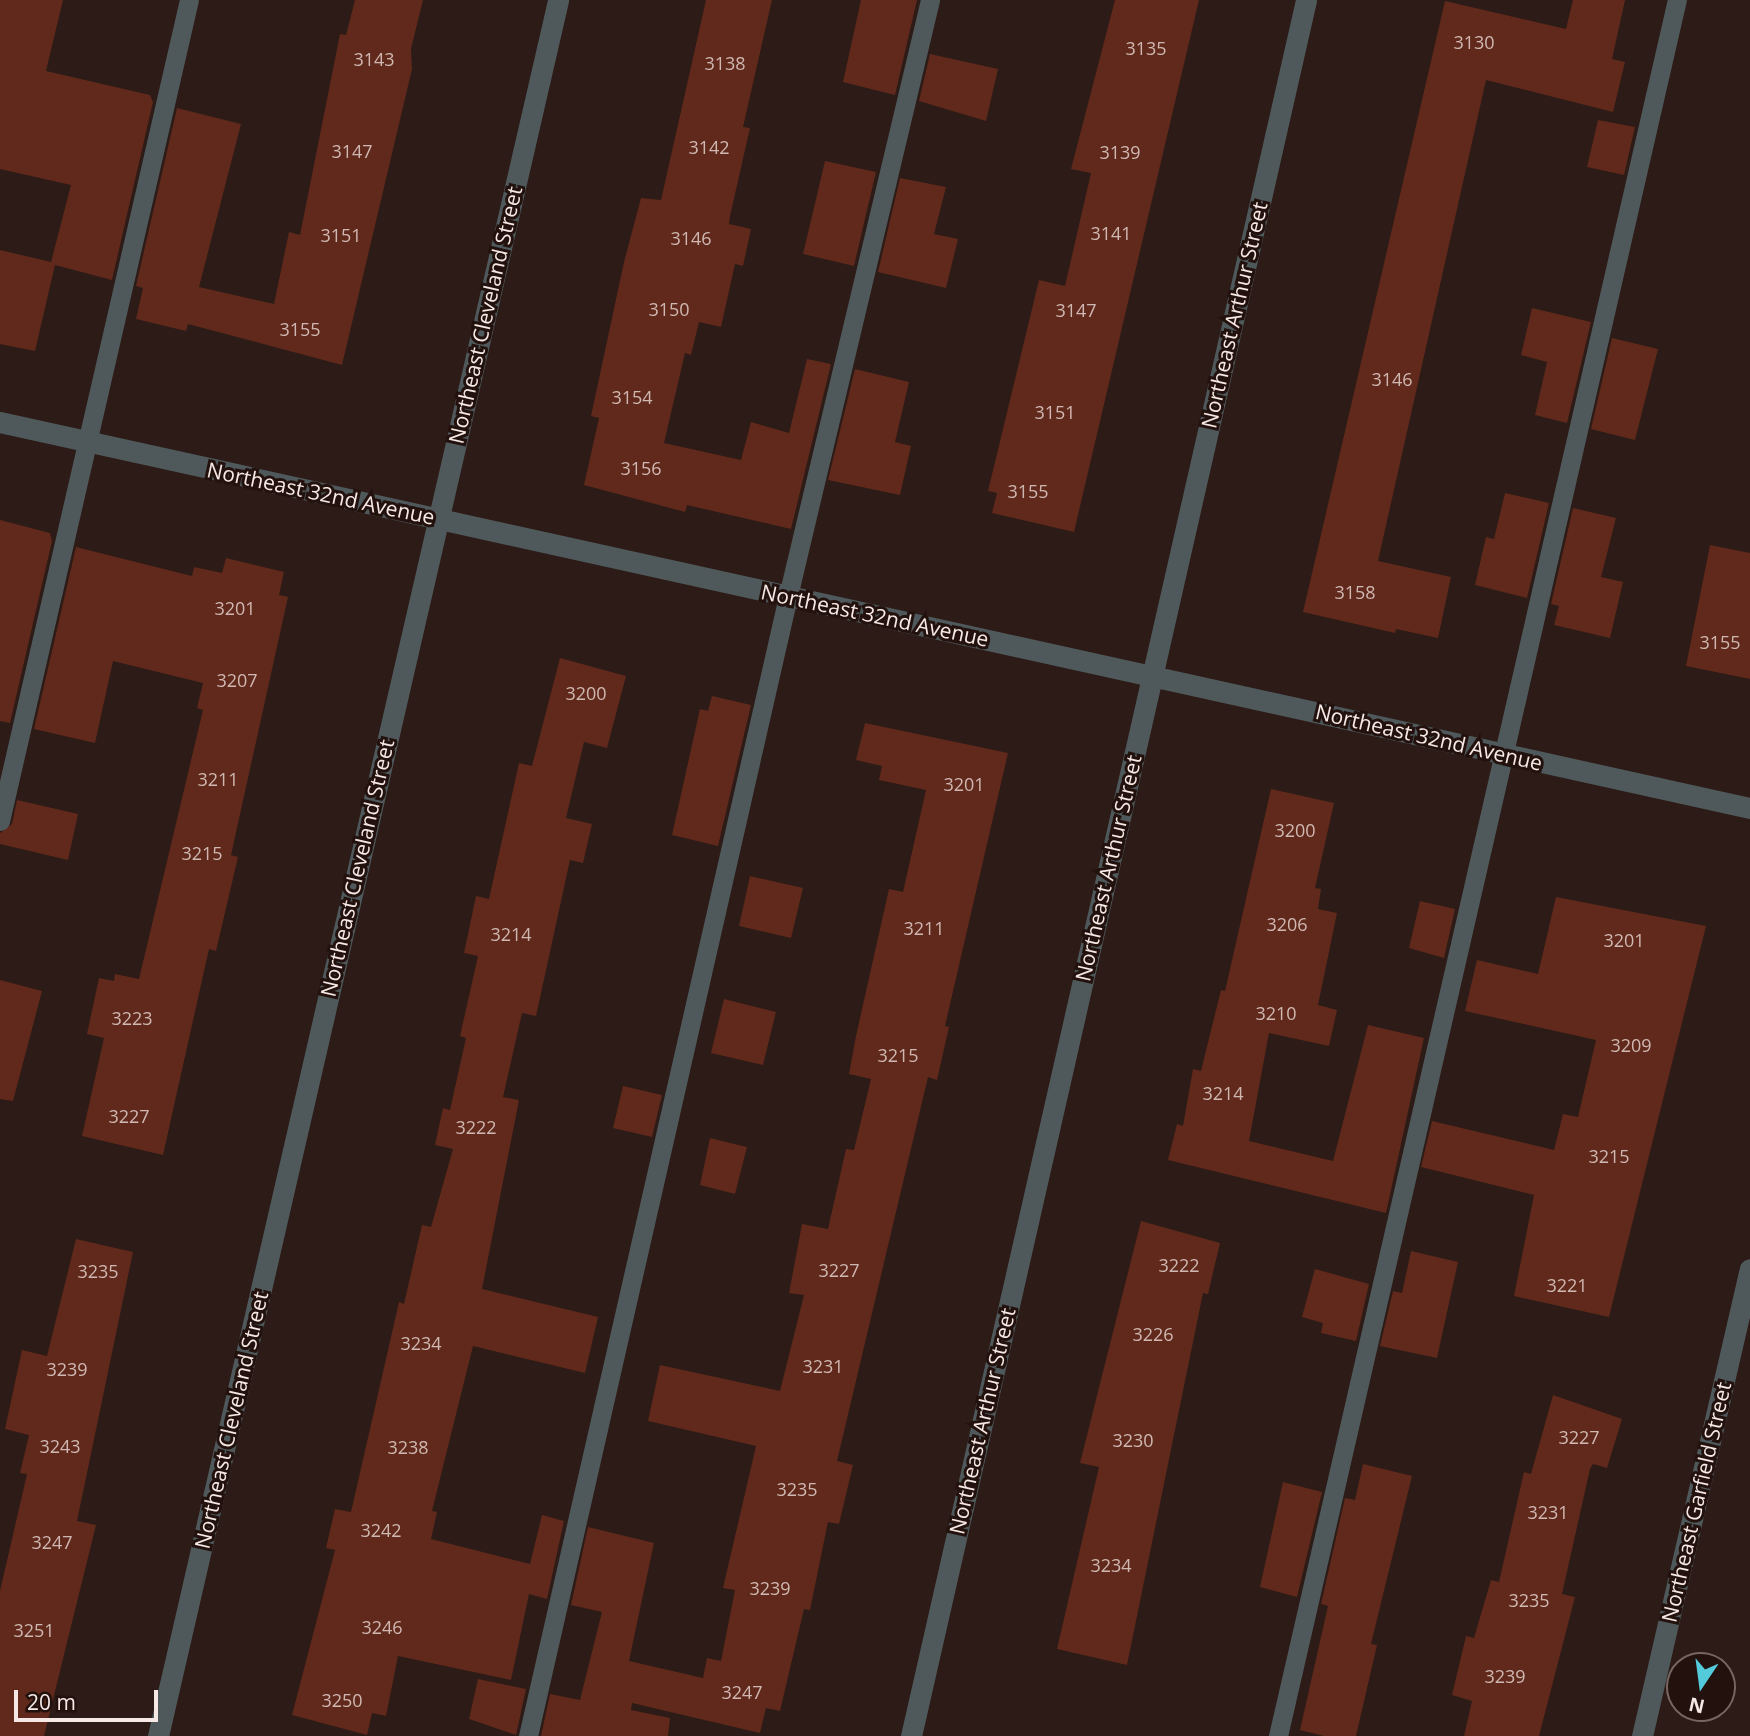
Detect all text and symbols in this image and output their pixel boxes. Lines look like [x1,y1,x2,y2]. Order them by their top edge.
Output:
house number: 3130 [1453,31,1495,53]
house number: 3135 [1125,37,1167,59]
house number: 3143 [353,48,395,70]
house number: 3138 [704,52,746,74]
house number: 3142 [688,136,730,158]
house number: 3147 [331,140,373,162]
house number: 3139 [1099,141,1141,163]
street label: Northeast Cleveland Street [443,184,527,446]
street label: Northeast Arthur Street [1196,199,1272,431]
house number: 3141 [1090,222,1132,244]
house number: 3151 [320,224,362,246]
house number: 3146 [670,227,712,249]
house number: 3150 [648,298,690,320]
house number: 3147 [1055,299,1097,321]
house number: 3155 [279,318,321,340]
house number: 3146 [1371,368,1413,390]
house number: 3154 [611,386,653,408]
house number: 3151 [1034,401,1076,423]
street label: Northeast 32nd Avenue [205,457,437,529]
house number: 3156 [620,457,662,479]
house number: 3155 [1007,480,1049,502]
street label: Northeast 32nd Avenue [759,579,991,651]
house number: 3158 [1334,581,1376,603]
house number: 3201 [214,597,256,619]
house number: 3155 [1699,631,1741,653]
house number: 3207 [216,669,258,691]
house number: 3200 [565,682,607,704]
street label: Northeast 32nd Avenue [1313,699,1545,775]
street label: Northeast Cleveland Street [315,737,399,999]
street label: Northeast Arthur Street [1070,752,1146,984]
house number: 3211 [197,768,239,790]
house number: 3201 [943,773,985,795]
house number: 3200 [1274,819,1316,841]
house number: 3215 [181,842,223,864]
house number: 3206 [1266,913,1308,935]
house number: 3211 [903,917,945,939]
house number: 3214 [490,923,532,945]
house number: 3201 [1603,929,1645,951]
house number: 3210 [1255,1002,1297,1024]
house number: 3223 [111,1007,153,1029]
house number: 3209 [1610,1034,1652,1056]
house number: 3215 [877,1044,919,1066]
house number: 3214 [1202,1082,1244,1104]
house number: 3227 [108,1105,150,1127]
house number: 3222 [455,1116,497,1138]
house number: 3215 [1588,1145,1630,1167]
house number: 3222 [1158,1254,1200,1276]
house number: 3227 [818,1259,860,1281]
house number: 3235 [77,1260,119,1282]
house number: 3221 [1546,1274,1588,1296]
street label: Northeast Cleveland Street [189,1289,273,1551]
street label: Northeast Arthur Street [944,1305,1020,1537]
house number: 3226 [1132,1323,1174,1345]
house number: 3234 [400,1332,442,1354]
house number: 3231 [802,1355,844,1377]
house number: 3239 [46,1358,88,1380]
street label: Northeast Garfield Street [1656,1379,1736,1625]
house number: 3227 [1558,1426,1600,1448]
house number: 3230 [1112,1429,1154,1451]
house number: 3243 [39,1435,81,1457]
house number: 3238 [387,1436,429,1458]
house number: 3235 [776,1478,818,1500]
house number: 3231 [1527,1501,1569,1523]
house number: 3242 [360,1519,402,1541]
house number: 3247 [31,1531,73,1553]
house number: 3234 [1090,1554,1132,1576]
house number: 3239 [749,1577,791,1599]
house number: 3235 [1508,1589,1550,1611]
house number: 3246 [361,1616,403,1638]
house number: 3251 [13,1619,55,1641]
north arrow [1666,1652,1736,1722]
house number: 3239 [1484,1665,1526,1687]
scale bar [18,1676,161,1720]
house number: 3247 [721,1681,763,1703]
text: 20 m [27,1688,76,1716]
house number: 3250 [321,1689,363,1711]
text: N [1686,1691,1707,1720]

